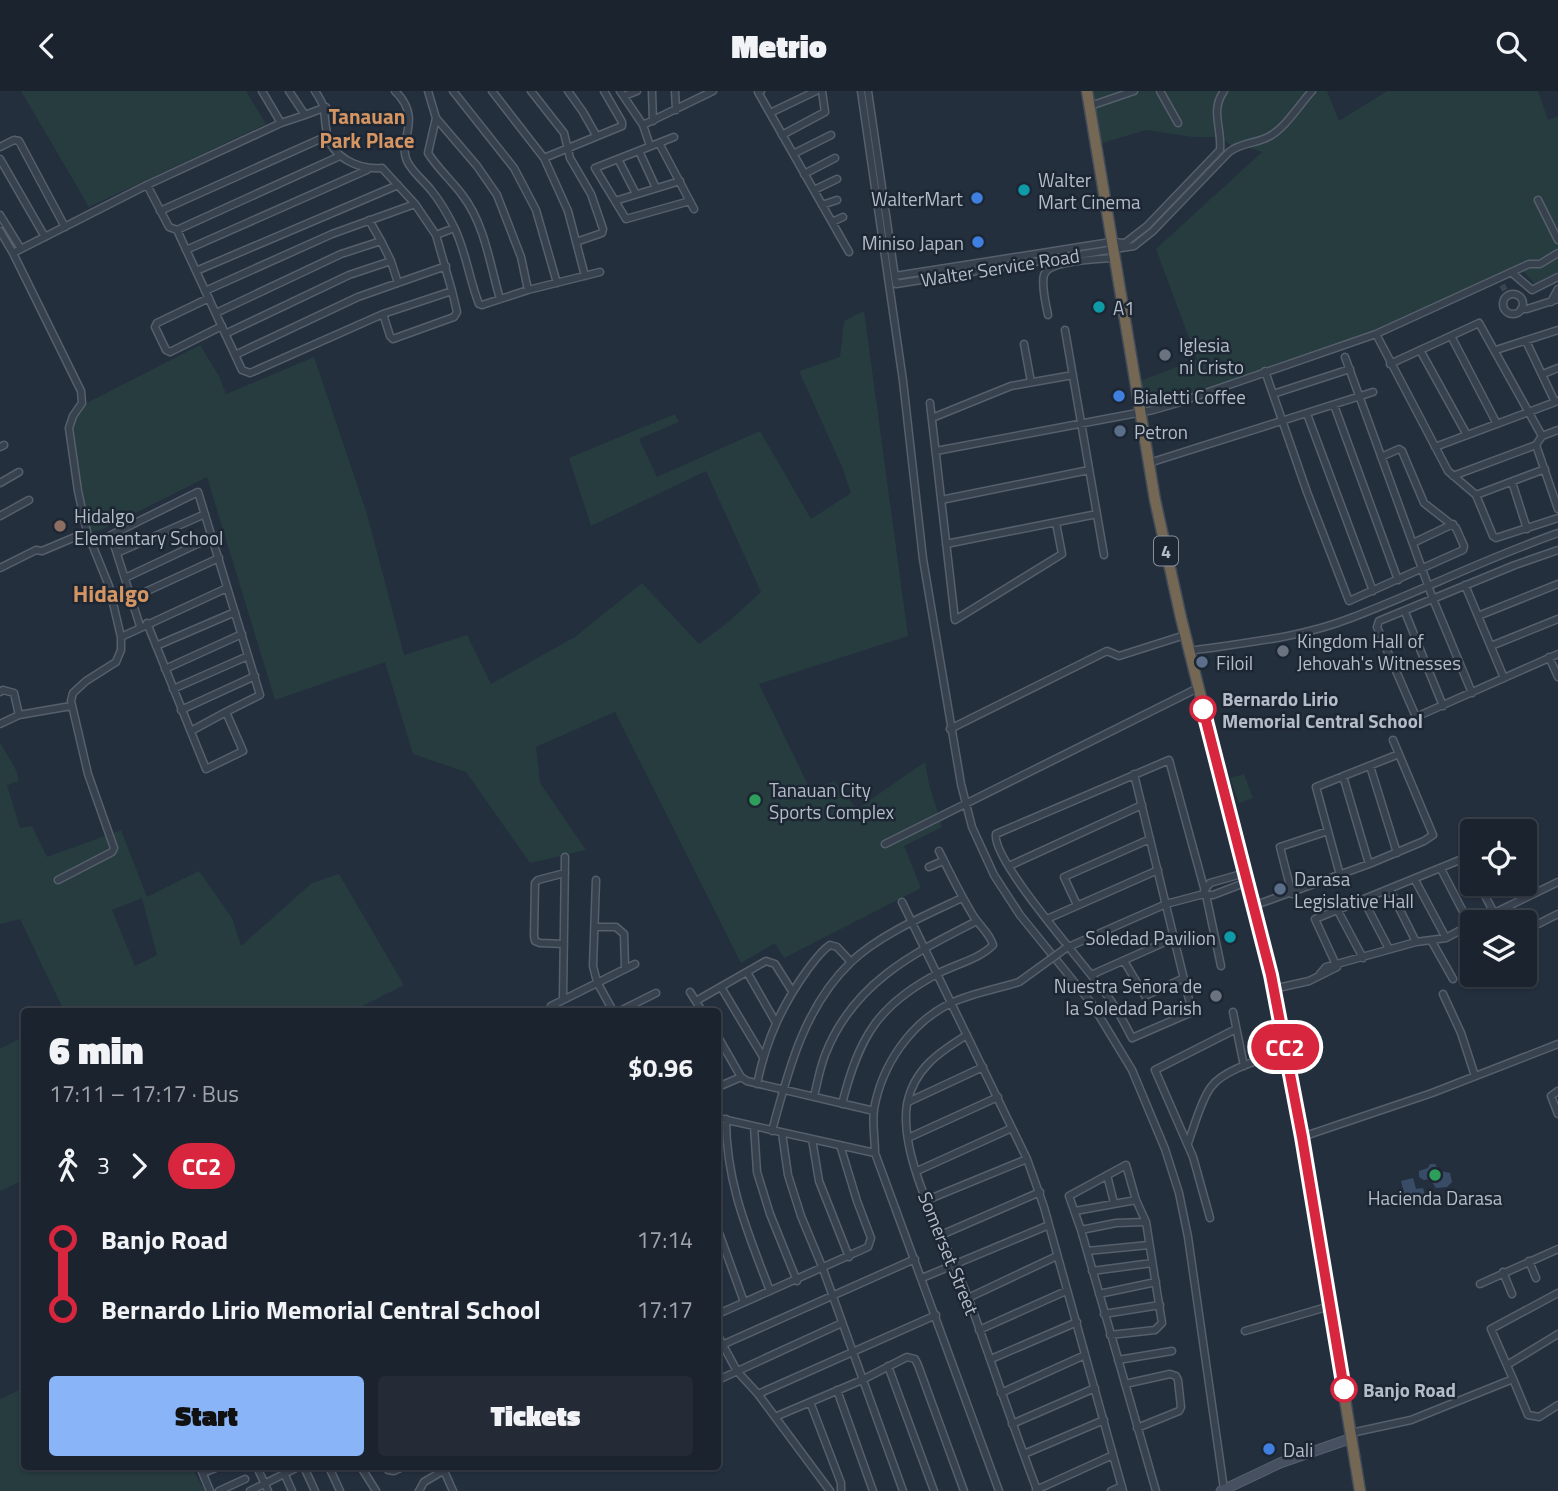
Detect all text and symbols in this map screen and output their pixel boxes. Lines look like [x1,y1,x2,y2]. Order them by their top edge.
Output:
text: Metrio [731,22,827,70]
icon: back [28,27,66,65]
icon: search [1492,27,1530,65]
district label: Tanauan Park Place [319,100,415,156]
place label: Walter Mart Cinema [1038,165,1141,216]
marker: Walter Mart Cinema [1016,182,1032,198]
place label: WalterMart [871,184,963,213]
marker: WalterMart [969,190,985,206]
place label: Miniso Japan [862,228,964,257]
marker: Miniso Japan [970,234,986,250]
street label: Walter Service Road [919,240,1081,294]
place label: A1 [1113,293,1135,322]
marker: A1 [1091,299,1107,315]
place label: Iglesia ni Cristo [1179,330,1244,381]
marker: Iglesia ni Cristo [1157,347,1173,363]
place label: Bialetti Coffee [1133,382,1246,411]
marker: Bialetti Coffee [1111,388,1127,404]
place label: Petron [1134,417,1188,446]
marker: Petron [1112,423,1128,439]
place label: Hidalgo Elementary School [74,501,223,552]
marker: Hidalgo Elementary School [52,518,68,534]
road number: 4 [1154,537,1178,565]
district label: Hidalgo [73,576,149,611]
place label: Kingdom Hall of Jehovah's Witnesses [1297,626,1461,677]
marker: Kingdom Hall of Jehovah's Witnesses [1275,643,1291,659]
place label: Filoil [1216,648,1253,677]
marker: Filoil [1194,654,1210,670]
place label: Bernardo Lirio Memorial Central School [1222,684,1423,735]
marker: Bernardo Lirio Memorial Central School [1190,696,1216,722]
place label: Tanauan City Sports Complex [769,775,895,826]
marker: Tanauan City Sports Complex [747,792,763,808]
map controls [1460,819,1537,987]
button: locate [1460,819,1537,896]
place label: Darasa Legislative Hall [1294,864,1414,915]
marker: Darasa Legislative Hall [1272,881,1288,897]
button: layers [1460,910,1537,987]
place label: Soledad Pavilion [1085,923,1216,952]
marker: Soledad Pavilion [1222,929,1238,945]
place label: Nuestra Señora de la Soledad Parish [1054,971,1202,1022]
marker: Nuestra Señora de la Soledad Parish [1208,988,1224,1004]
text: 6 min [49,1021,143,1079]
line badge: CC2 [1245,1024,1325,1070]
text: CC2 [1265,1029,1305,1065]
text: $0.96 [628,1048,693,1087]
text: 17:11 – 17:17 · Bus [49,1076,239,1111]
icon: walk [49,1147,87,1185]
icon: forward [120,1147,158,1185]
text: 3 [97,1148,110,1183]
text: CC2 [182,1148,221,1184]
marker: Hacienda Darasa [1427,1167,1443,1183]
place label: Hacienda Darasa [1368,1183,1503,1212]
street label: Somerset Street [911,1187,987,1319]
text: Banjo Road [101,1220,228,1259]
text: 17:14 [636,1222,693,1257]
text: Bernardo Lirio Memorial Central School [101,1290,541,1329]
text: 17:17 [636,1292,693,1327]
place label: Banjo Road [1363,1375,1456,1404]
button: Start [49,1376,364,1456]
button: Tickets [378,1376,693,1456]
marker: Banjo Road [1331,1376,1357,1402]
place label: Dali [1283,1435,1313,1464]
marker: Dali [1261,1441,1277,1457]

